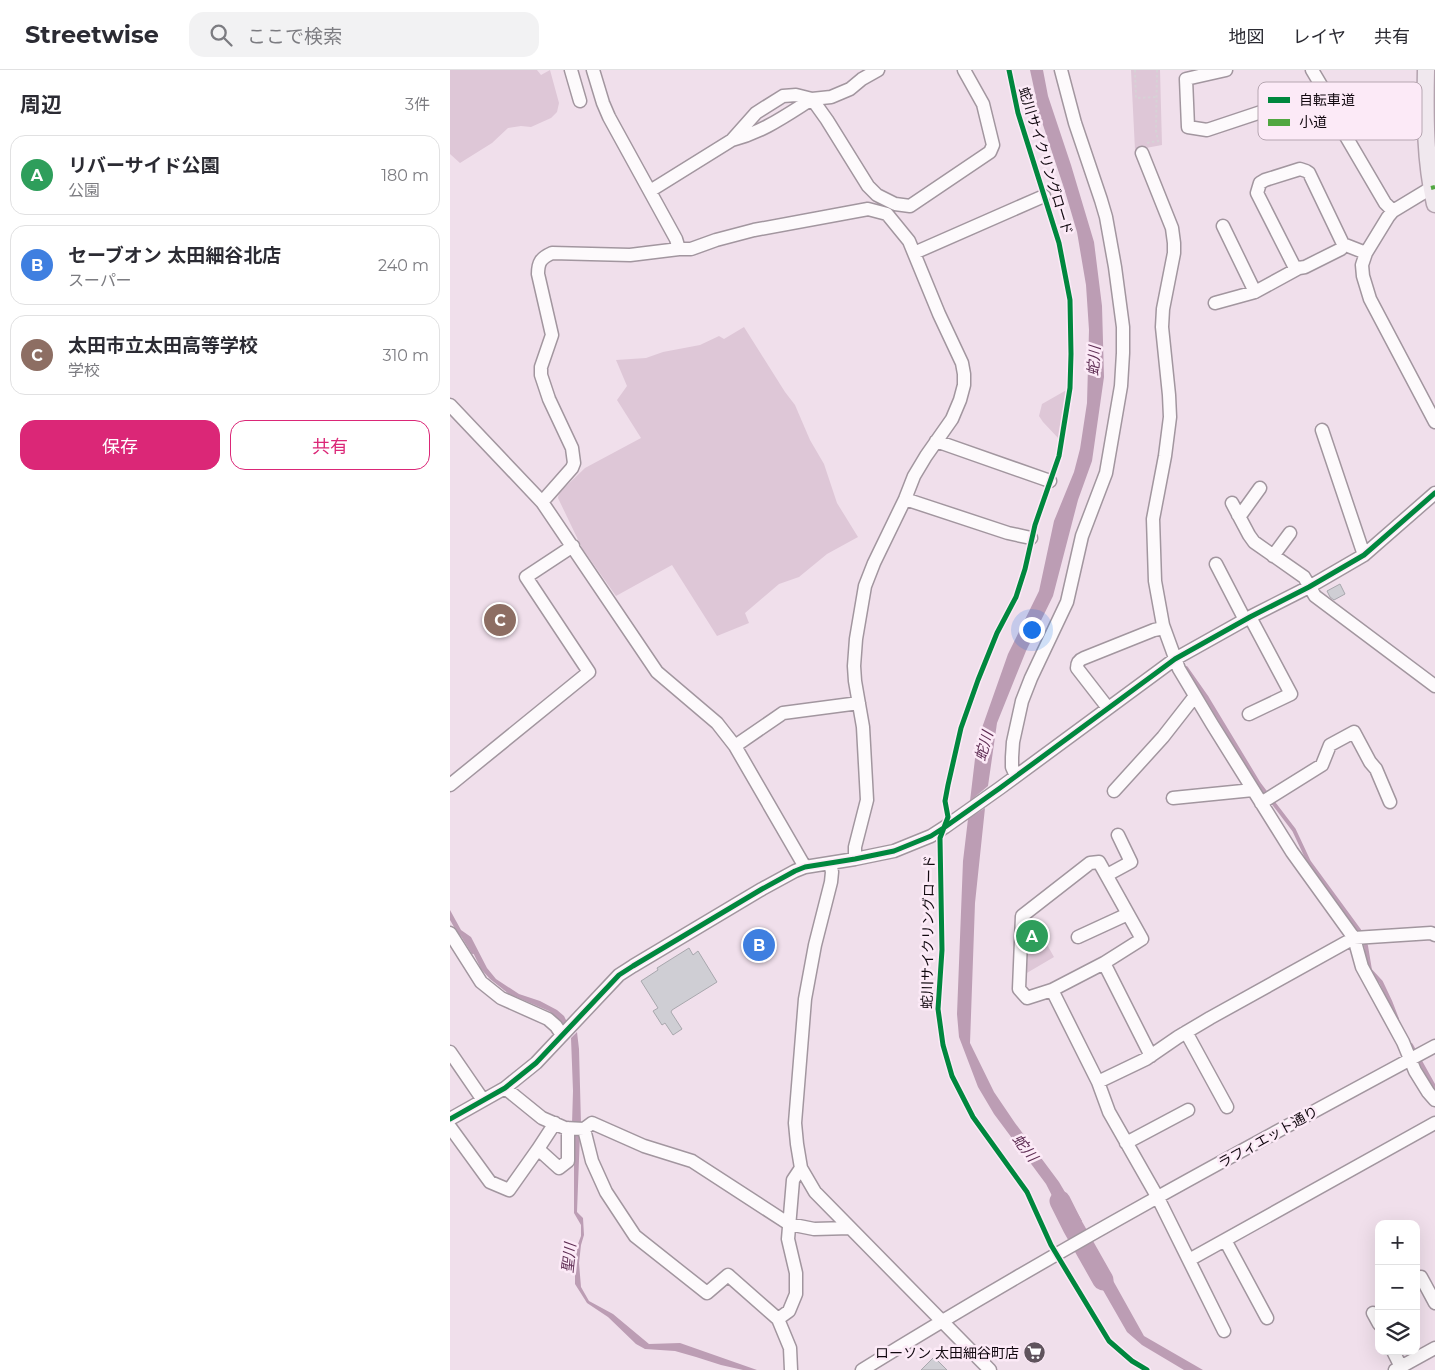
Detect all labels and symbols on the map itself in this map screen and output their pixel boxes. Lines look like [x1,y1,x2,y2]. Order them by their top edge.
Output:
legend [1258,82,1422,140]
street label: 蛇川サイクリングロード [1015,85,1077,237]
text: 自転車道 [1299,91,1355,109]
text: 小道 [1299,113,1327,131]
water label: 蛇川 [1083,343,1104,377]
pin: C [484,601,516,639]
your location [1019,617,1045,643]
water label: 蛇川 [970,727,997,763]
street label: 蛇川サイクリングロード [918,855,938,1009]
pin: A [1016,917,1048,955]
pin: B [743,926,775,964]
street label: ラフィエット通り [1215,1102,1321,1172]
water label: 蛇川 [1009,1130,1043,1167]
water label: 聖川 [557,1240,580,1274]
supermarket icon: ローソン 太田細谷町店 [1023,1341,1047,1365]
place label: ローソン 太田細谷町店 [875,1344,1019,1362]

